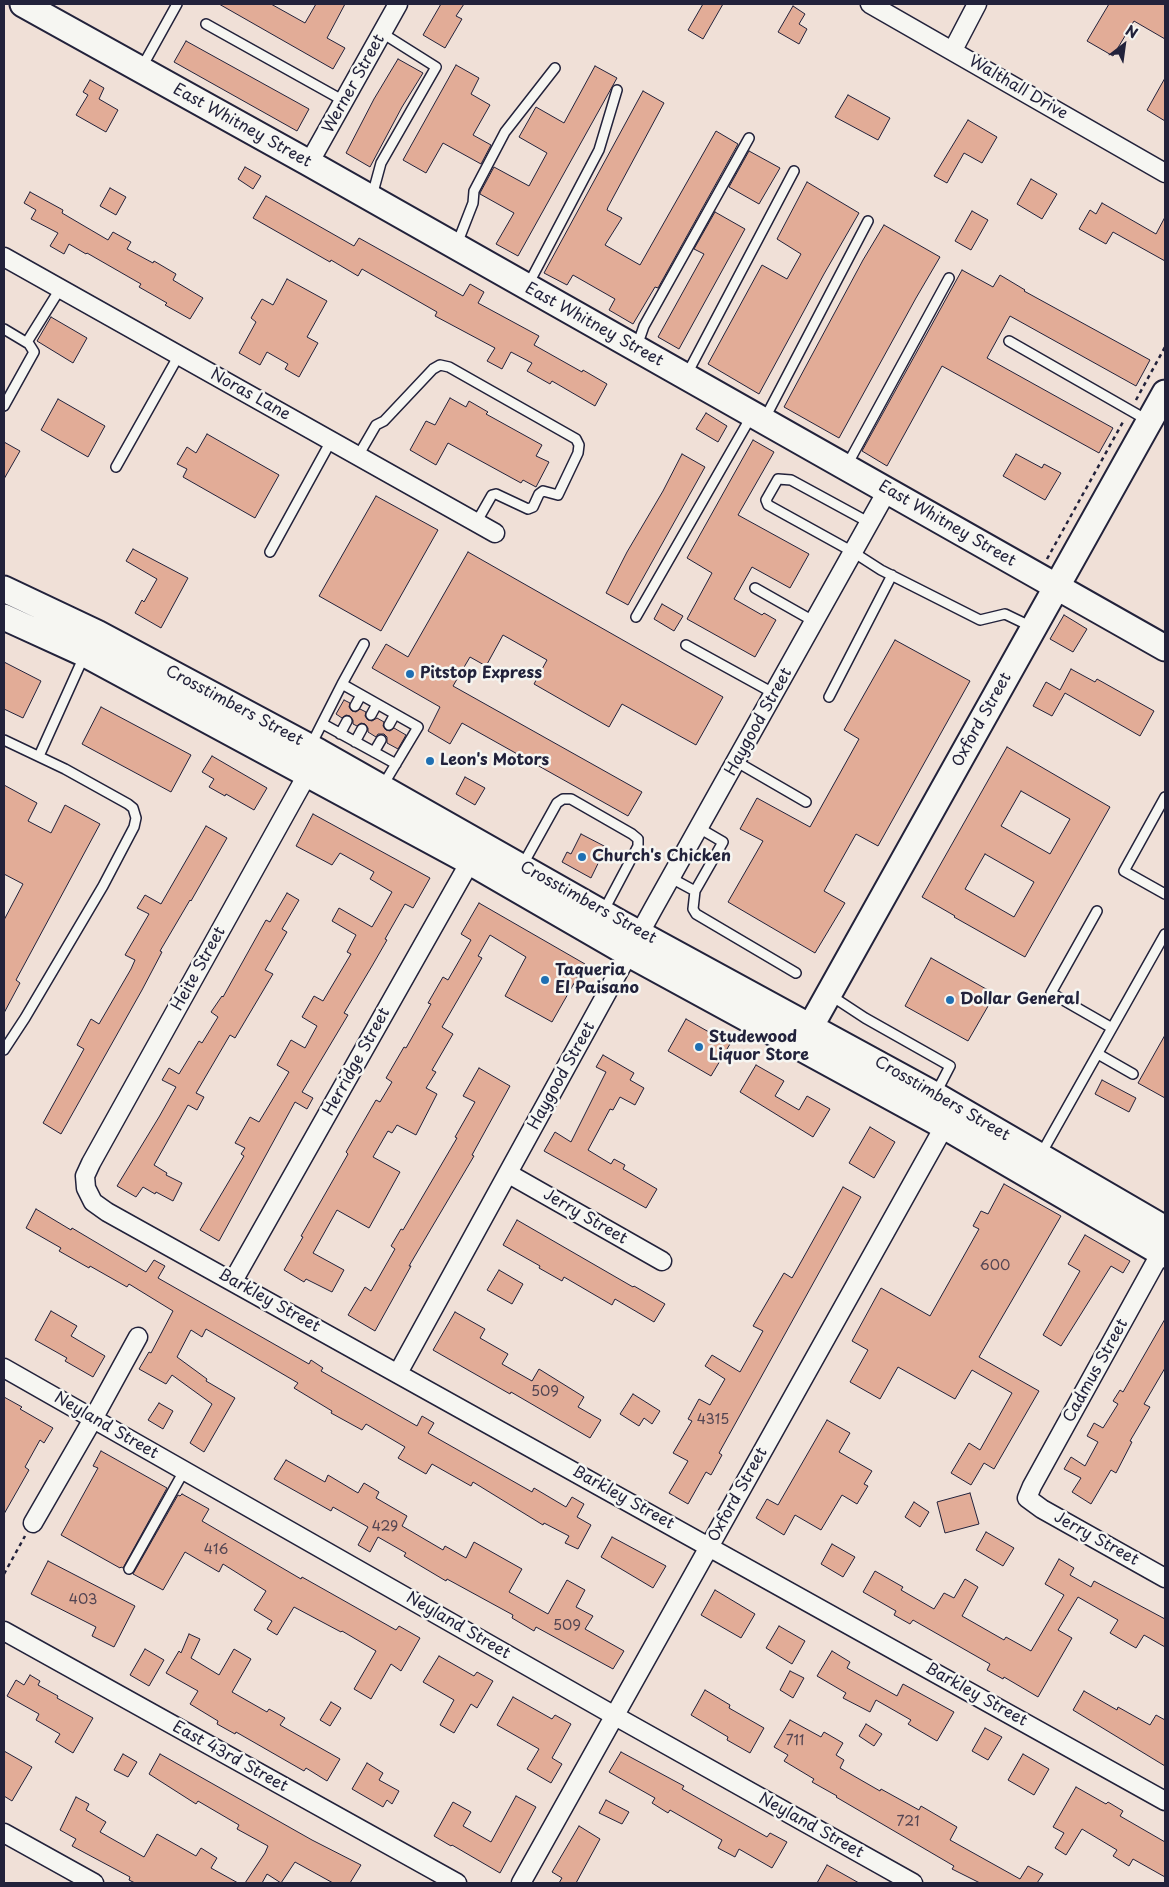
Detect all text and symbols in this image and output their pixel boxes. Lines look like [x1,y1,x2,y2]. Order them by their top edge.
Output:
north arrow [1099,20,1149,70]
text: N [1122,20,1142,43]
street label: Werner Street [319,31,389,137]
street label: Walthall Drive [965,52,1071,124]
street label: East Whitney Street [169,80,315,172]
street label: East Whitney Street [521,279,667,371]
street label: Noras Lane [206,365,294,425]
street label: East Whitney Street [875,477,1019,571]
street label: Crosstimbers Street [162,662,306,750]
place label: Pitstop Express [420,664,542,684]
street label: Haygood Street [721,665,797,779]
marker: Pitstop Express [404,668,416,680]
street label: Oxford Street [948,669,1016,771]
place label: Leon's Motors [440,751,549,771]
marker: Leon's Motors [424,755,436,767]
place label: Church's Chicken [592,847,731,867]
marker: Church's Chicken [576,851,588,863]
street label: Crosstimbers Street [516,858,660,948]
street label: Heite Street [168,924,230,1014]
place label: Taqueria El Paisano [555,961,639,999]
marker: Taqueria El Paisano [539,974,551,986]
place label: Dollar General [960,990,1079,1010]
marker: Dollar General [944,994,956,1006]
street label: Herridge Street [319,1005,395,1119]
street label: Haygood Street [524,1019,600,1133]
place label: Studewood Liquor Store [709,1028,809,1066]
marker: Studewood Liquor Store [693,1041,705,1053]
street label: Crosstimbers Street [871,1052,1013,1146]
street label: Jerry Street [540,1185,630,1249]
house number: 600 [980,1258,1010,1274]
street label: Barkley Street [215,1265,323,1337]
street label: Cadmus Street [1060,1316,1132,1426]
house number: 509 [531,1384,559,1400]
street label: Neyland Street [51,1389,161,1463]
house number: 4315 [697,1412,729,1428]
street label: Oxford Street [704,1444,772,1546]
street label: Barkley Street [569,1462,677,1534]
street label: Jerry Street [1050,1508,1142,1570]
house number: 429 [372,1519,398,1535]
house number: 416 [204,1542,228,1558]
street label: Neyland Street [403,1589,513,1663]
house number: 403 [69,1592,97,1608]
house number: 509 [553,1618,581,1634]
street label: Barkley Street [922,1659,1030,1731]
street label: East 43rd Street [169,1717,291,1797]
house number: 711 [786,1733,804,1749]
street label: Neyland Street [755,1789,867,1863]
house number: 721 [897,1814,919,1830]

